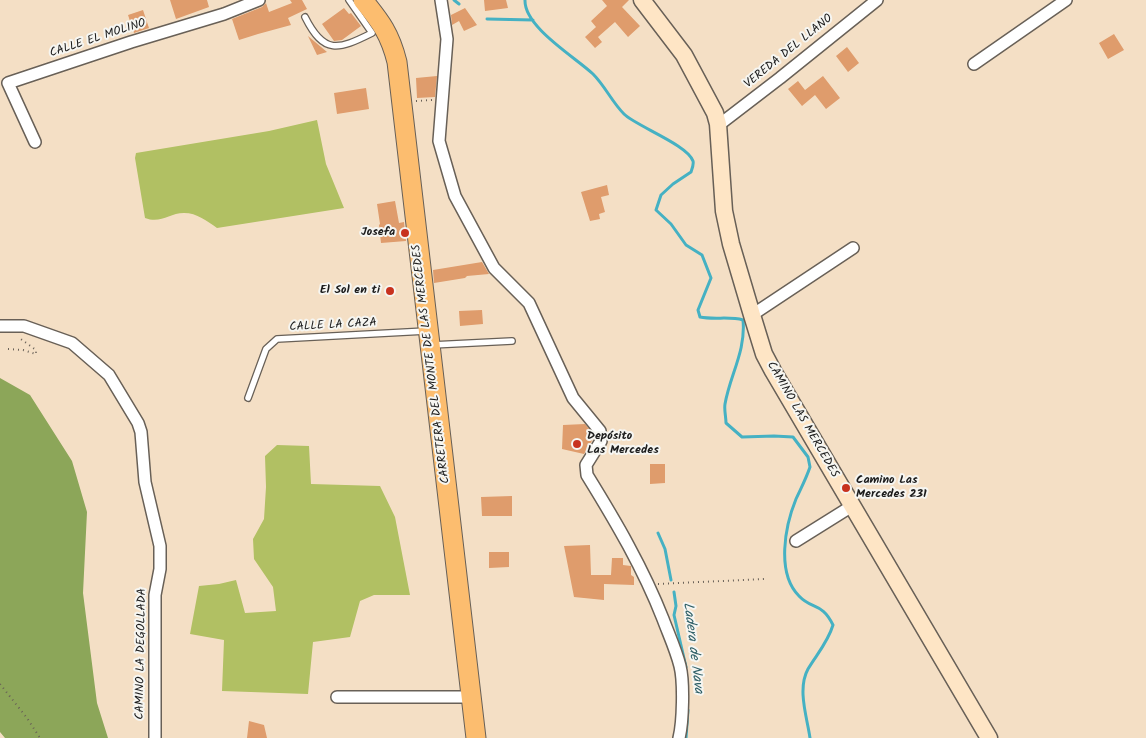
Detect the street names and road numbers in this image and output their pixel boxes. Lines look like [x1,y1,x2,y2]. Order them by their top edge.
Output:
street label: VEREDA DEL LLANO [742,12,836,92]
street label: CALLE EL MOLINO [48,17,148,61]
street label: CARRETERA DEL MONTE DE LAS MERCEDES [410,244,454,484]
street label: CALLE LA CAZA [289,317,377,335]
street label: CAMINO LAS MERCEDES [763,359,841,481]
street label: CAMINO LA DEGOLLADA [134,588,150,720]

